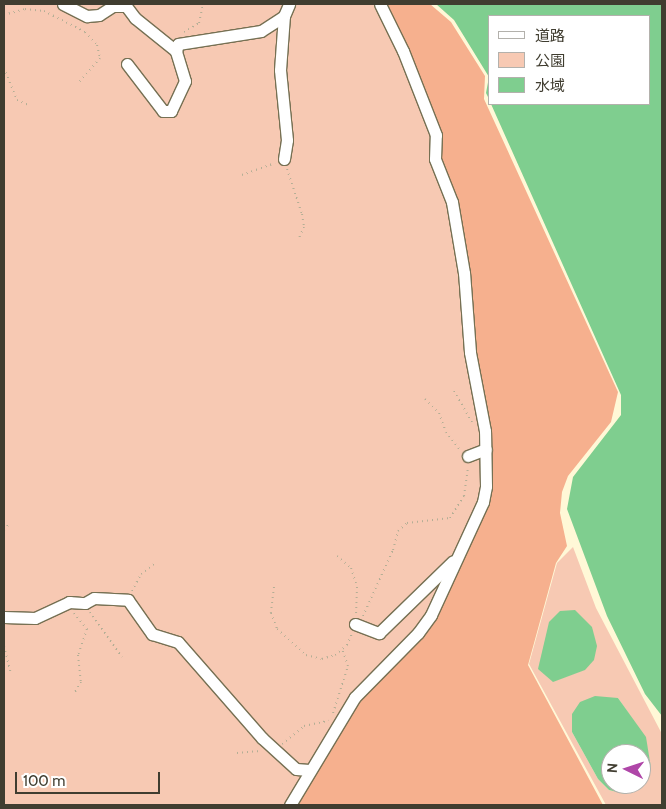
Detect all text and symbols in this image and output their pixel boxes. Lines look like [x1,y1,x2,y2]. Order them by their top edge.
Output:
legend [488,15,651,105]
text: 道路 [535,27,565,45]
text: 公園 [535,52,565,70]
text: 水域 [535,77,565,95]
north arrow [601,744,651,794]
scale bar [18,762,162,794]
text: N [603,762,621,774]
text: 100 m [23,772,65,790]

